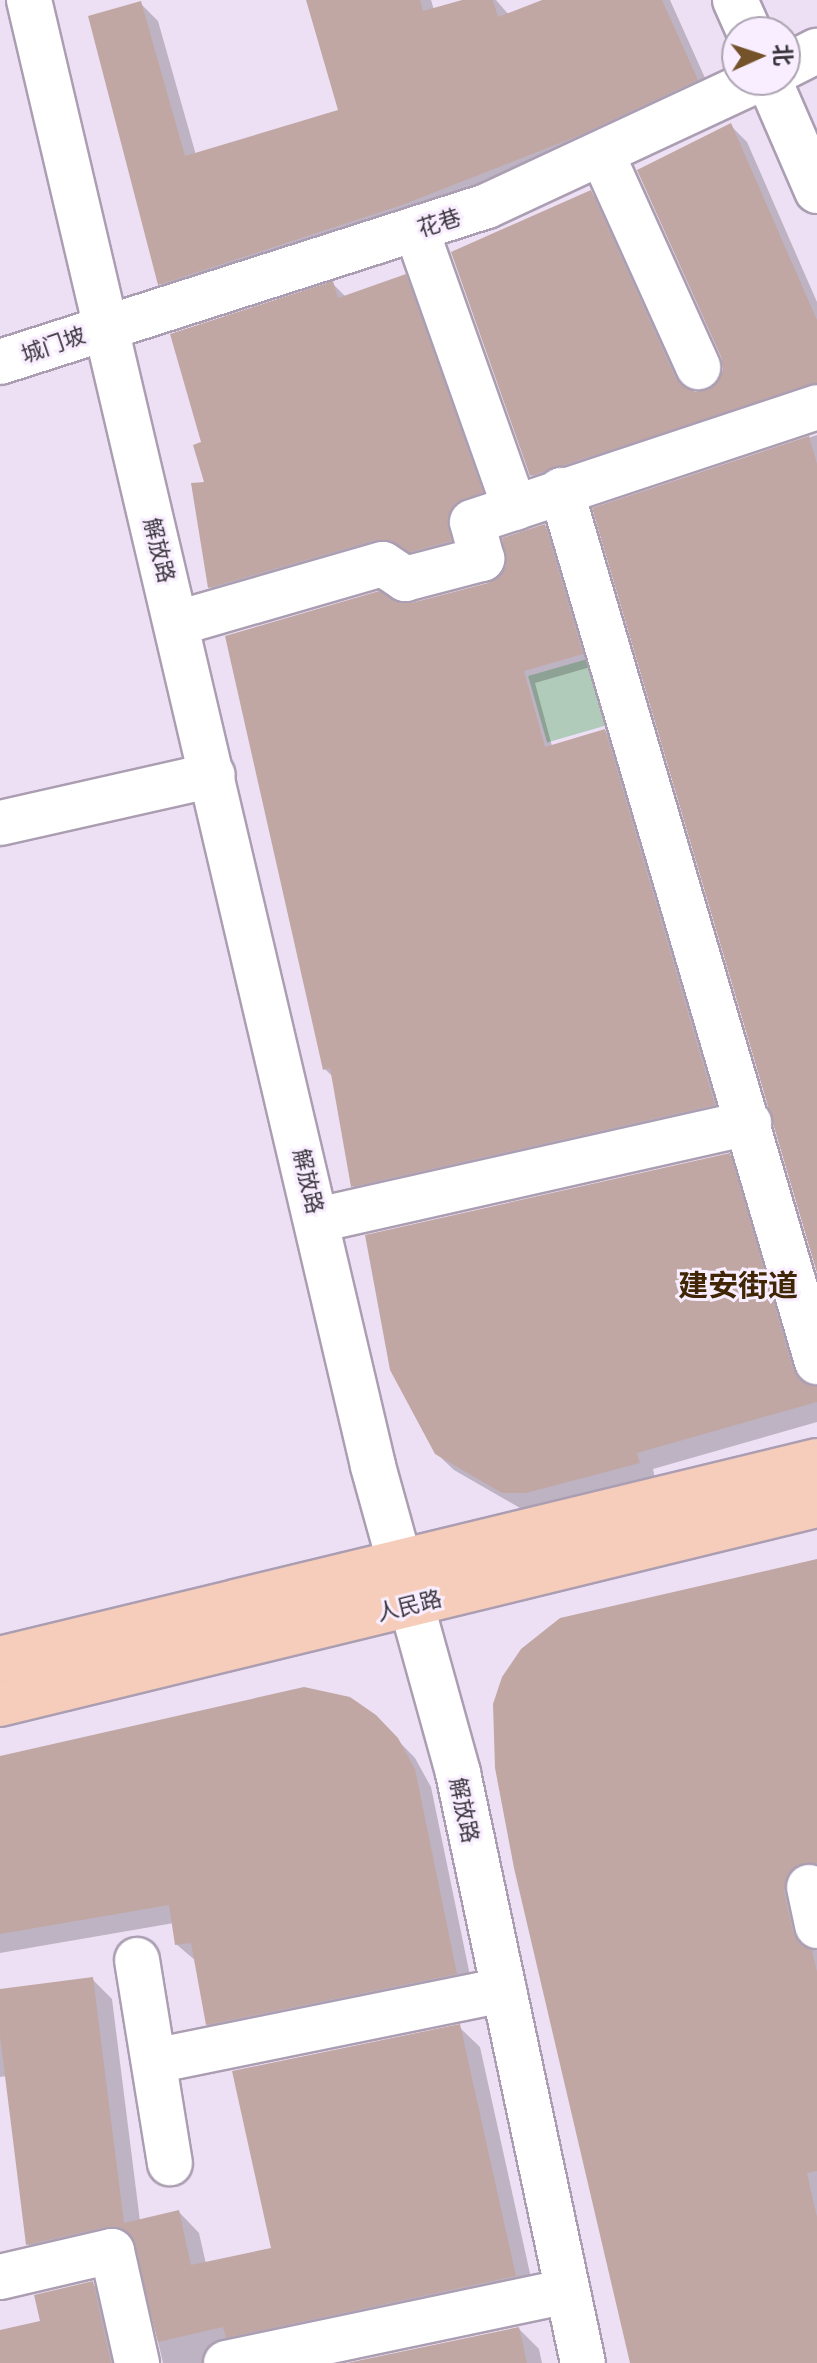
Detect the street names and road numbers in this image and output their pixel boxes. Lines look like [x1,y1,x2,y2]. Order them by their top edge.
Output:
street label: 花巷 [414,203,464,241]
street label: 城门坡 [18,321,88,367]
street label: 解放路 [139,515,181,585]
street label: 解放路 [289,1146,329,1216]
street label: 人民路 [374,1584,444,1626]
street label: 解放路 [445,1775,485,1845]

